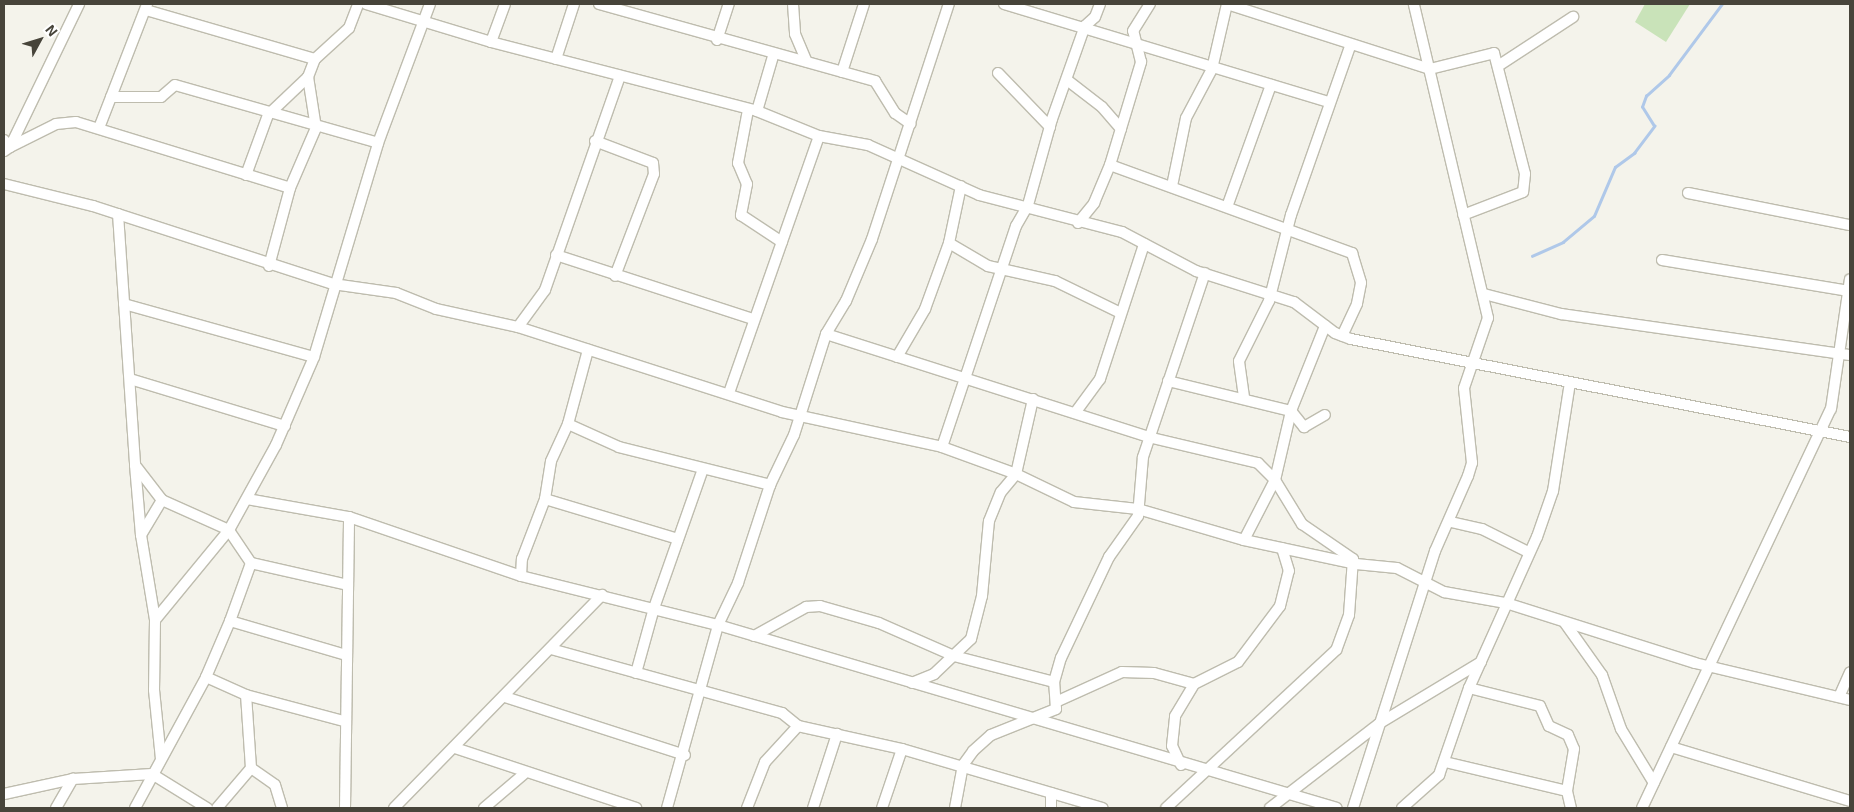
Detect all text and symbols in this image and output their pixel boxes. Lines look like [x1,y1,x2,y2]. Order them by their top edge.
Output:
north arrow [15,15,65,65]
text: N [42,21,62,40]

